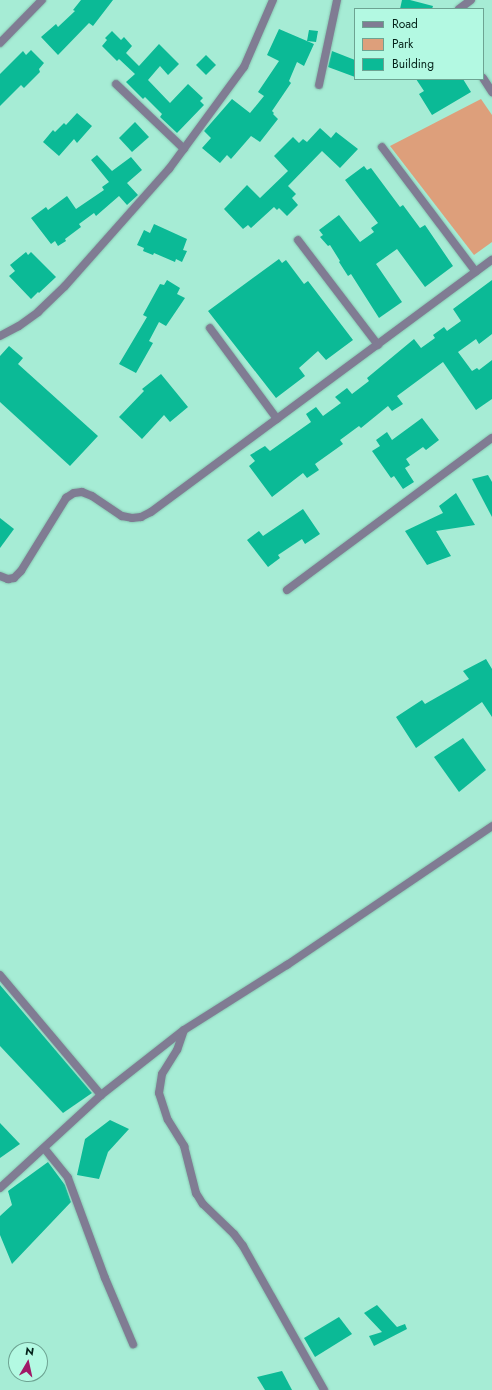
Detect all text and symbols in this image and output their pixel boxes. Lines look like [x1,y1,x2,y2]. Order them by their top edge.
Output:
legend [354,8,484,80]
text: Road [392,15,418,33]
text: Park [392,35,413,53]
text: Building [392,55,434,73]
north arrow [8,1342,48,1382]
text: N [24,1343,35,1360]

